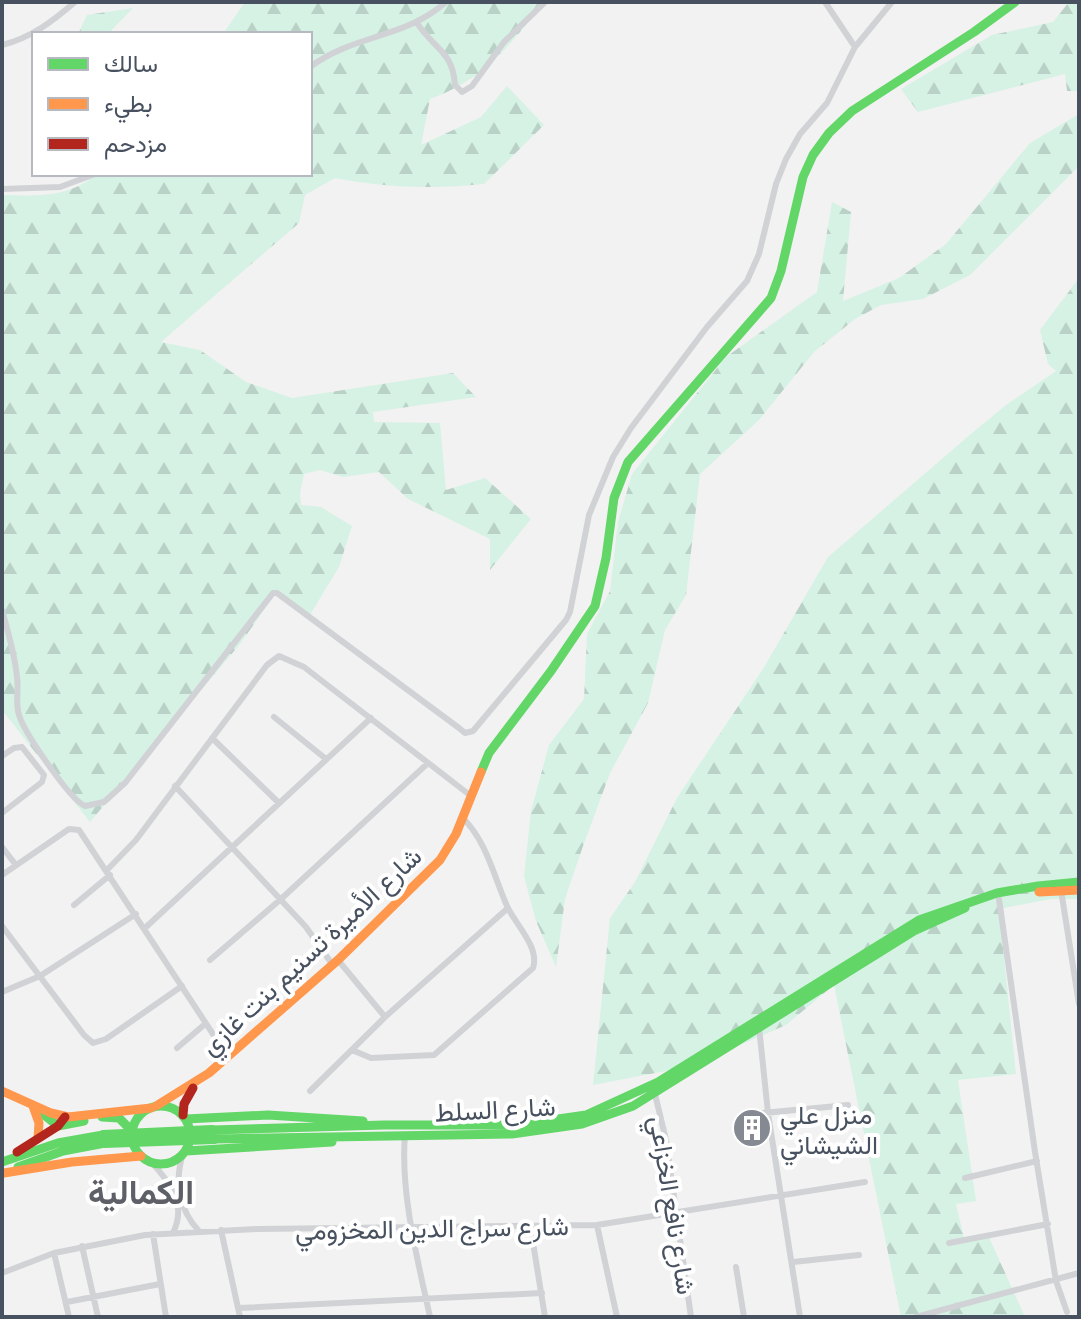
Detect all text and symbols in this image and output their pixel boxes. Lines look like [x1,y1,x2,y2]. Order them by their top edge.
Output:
legend [32,32,312,176]
text: سالك [104,48,158,77]
text: بطيء [104,88,153,123]
text: مزدحم [104,128,167,160]
street label: شارع الأميرة تسنيم بنت غازي [193,839,432,1066]
street label: شارع السلط [434,1089,556,1131]
place label: منزل علي الشيشاني [780,1098,878,1166]
building icon: منزل علي الشيشاني [731,1107,773,1149]
street label: شارع نافع الخزاعي [638,1113,703,1298]
district label: الكمالية [88,1170,194,1212]
street label: شارع سراج الدين المخزومي [295,1209,569,1252]

